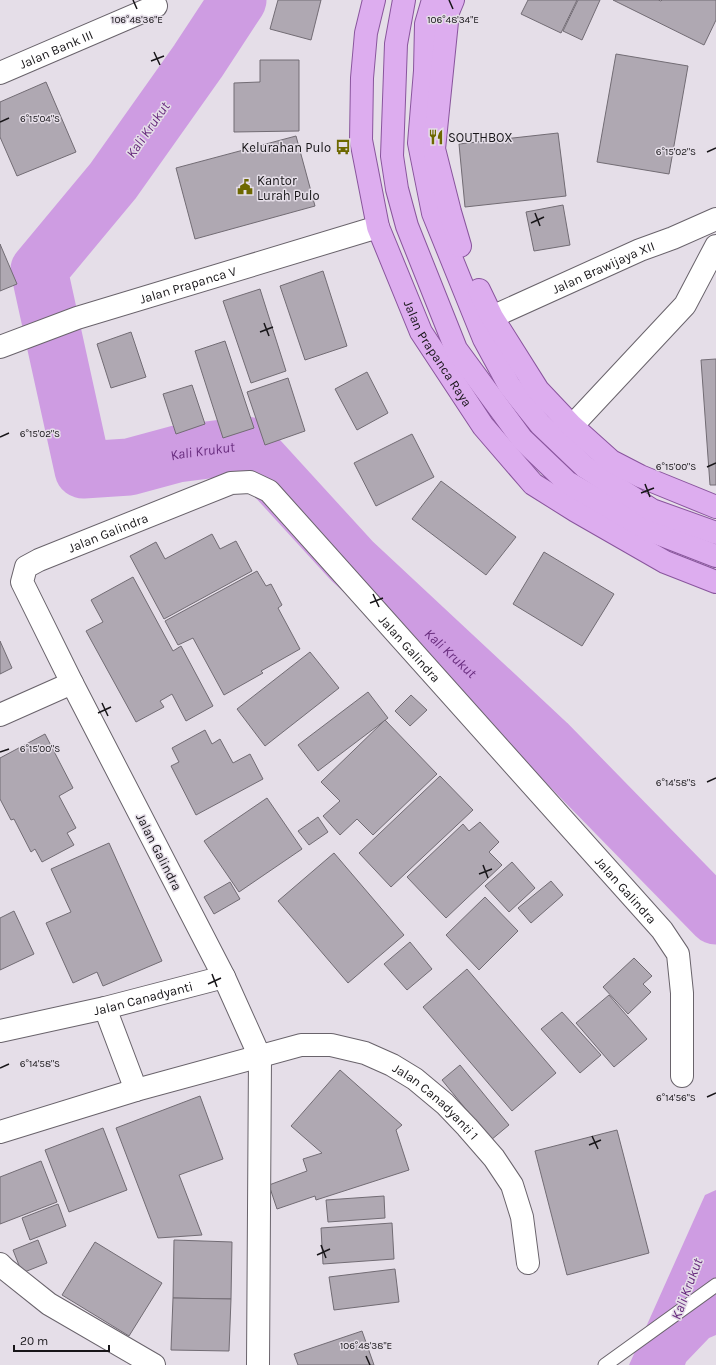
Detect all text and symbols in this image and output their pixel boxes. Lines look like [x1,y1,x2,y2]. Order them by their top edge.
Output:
text: 106°48'36"E [111,14,163,26]
text: 106°48'34"E [427,14,479,26]
street label: Jalan Bank III [17,27,95,71]
water label: Kali Krukut [123,98,174,161]
text: 6°15'04"S [20,113,60,125]
restaurant icon: SOUTHBOX [427,128,445,146]
place label: SOUTHBOX [448,130,513,145]
bus stop icon: Kelurahan Pulo [334,138,352,156]
place label: Kelurahan Pulo [241,140,331,155]
text: 6°15'02"S [656,146,696,158]
place label: Kantor Lurah Pulo [257,173,320,203]
public building icon: Kantor Lurah Pulo [236,178,254,196]
street label: Jalan Brawijaya XII [550,238,657,296]
street label: Jalan Prapanca V [138,263,239,306]
street label: Jalan Prapanca Raya [401,298,475,409]
text: 6°15'02"S [20,428,60,440]
water label: Kali Krukut [168,438,236,464]
text: 6°15'00"S [656,461,696,473]
street label: Jalan Galindra [66,510,150,555]
street label: Jalan Galindra [376,612,444,685]
water label: Kali Krukut [421,625,480,682]
text: 6°15'00"S [20,743,60,755]
text: 6°14'58"S [656,777,696,789]
street label: Jalan Galindra [133,811,185,893]
street label: Jalan Galindra [592,853,660,926]
street label: Jalan Canadyanti [92,978,194,1018]
text: 6°14'58"S [20,1058,60,1070]
street label: Jalan Canadyanti 1 [390,1060,482,1142]
text: 6°14'56"S [656,1092,696,1104]
water label: Kali Krukut [667,1256,707,1322]
scale bar [14,1327,109,1353]
text: 20 m [20,1334,48,1348]
text: 106°48'38"E [340,1340,392,1352]

